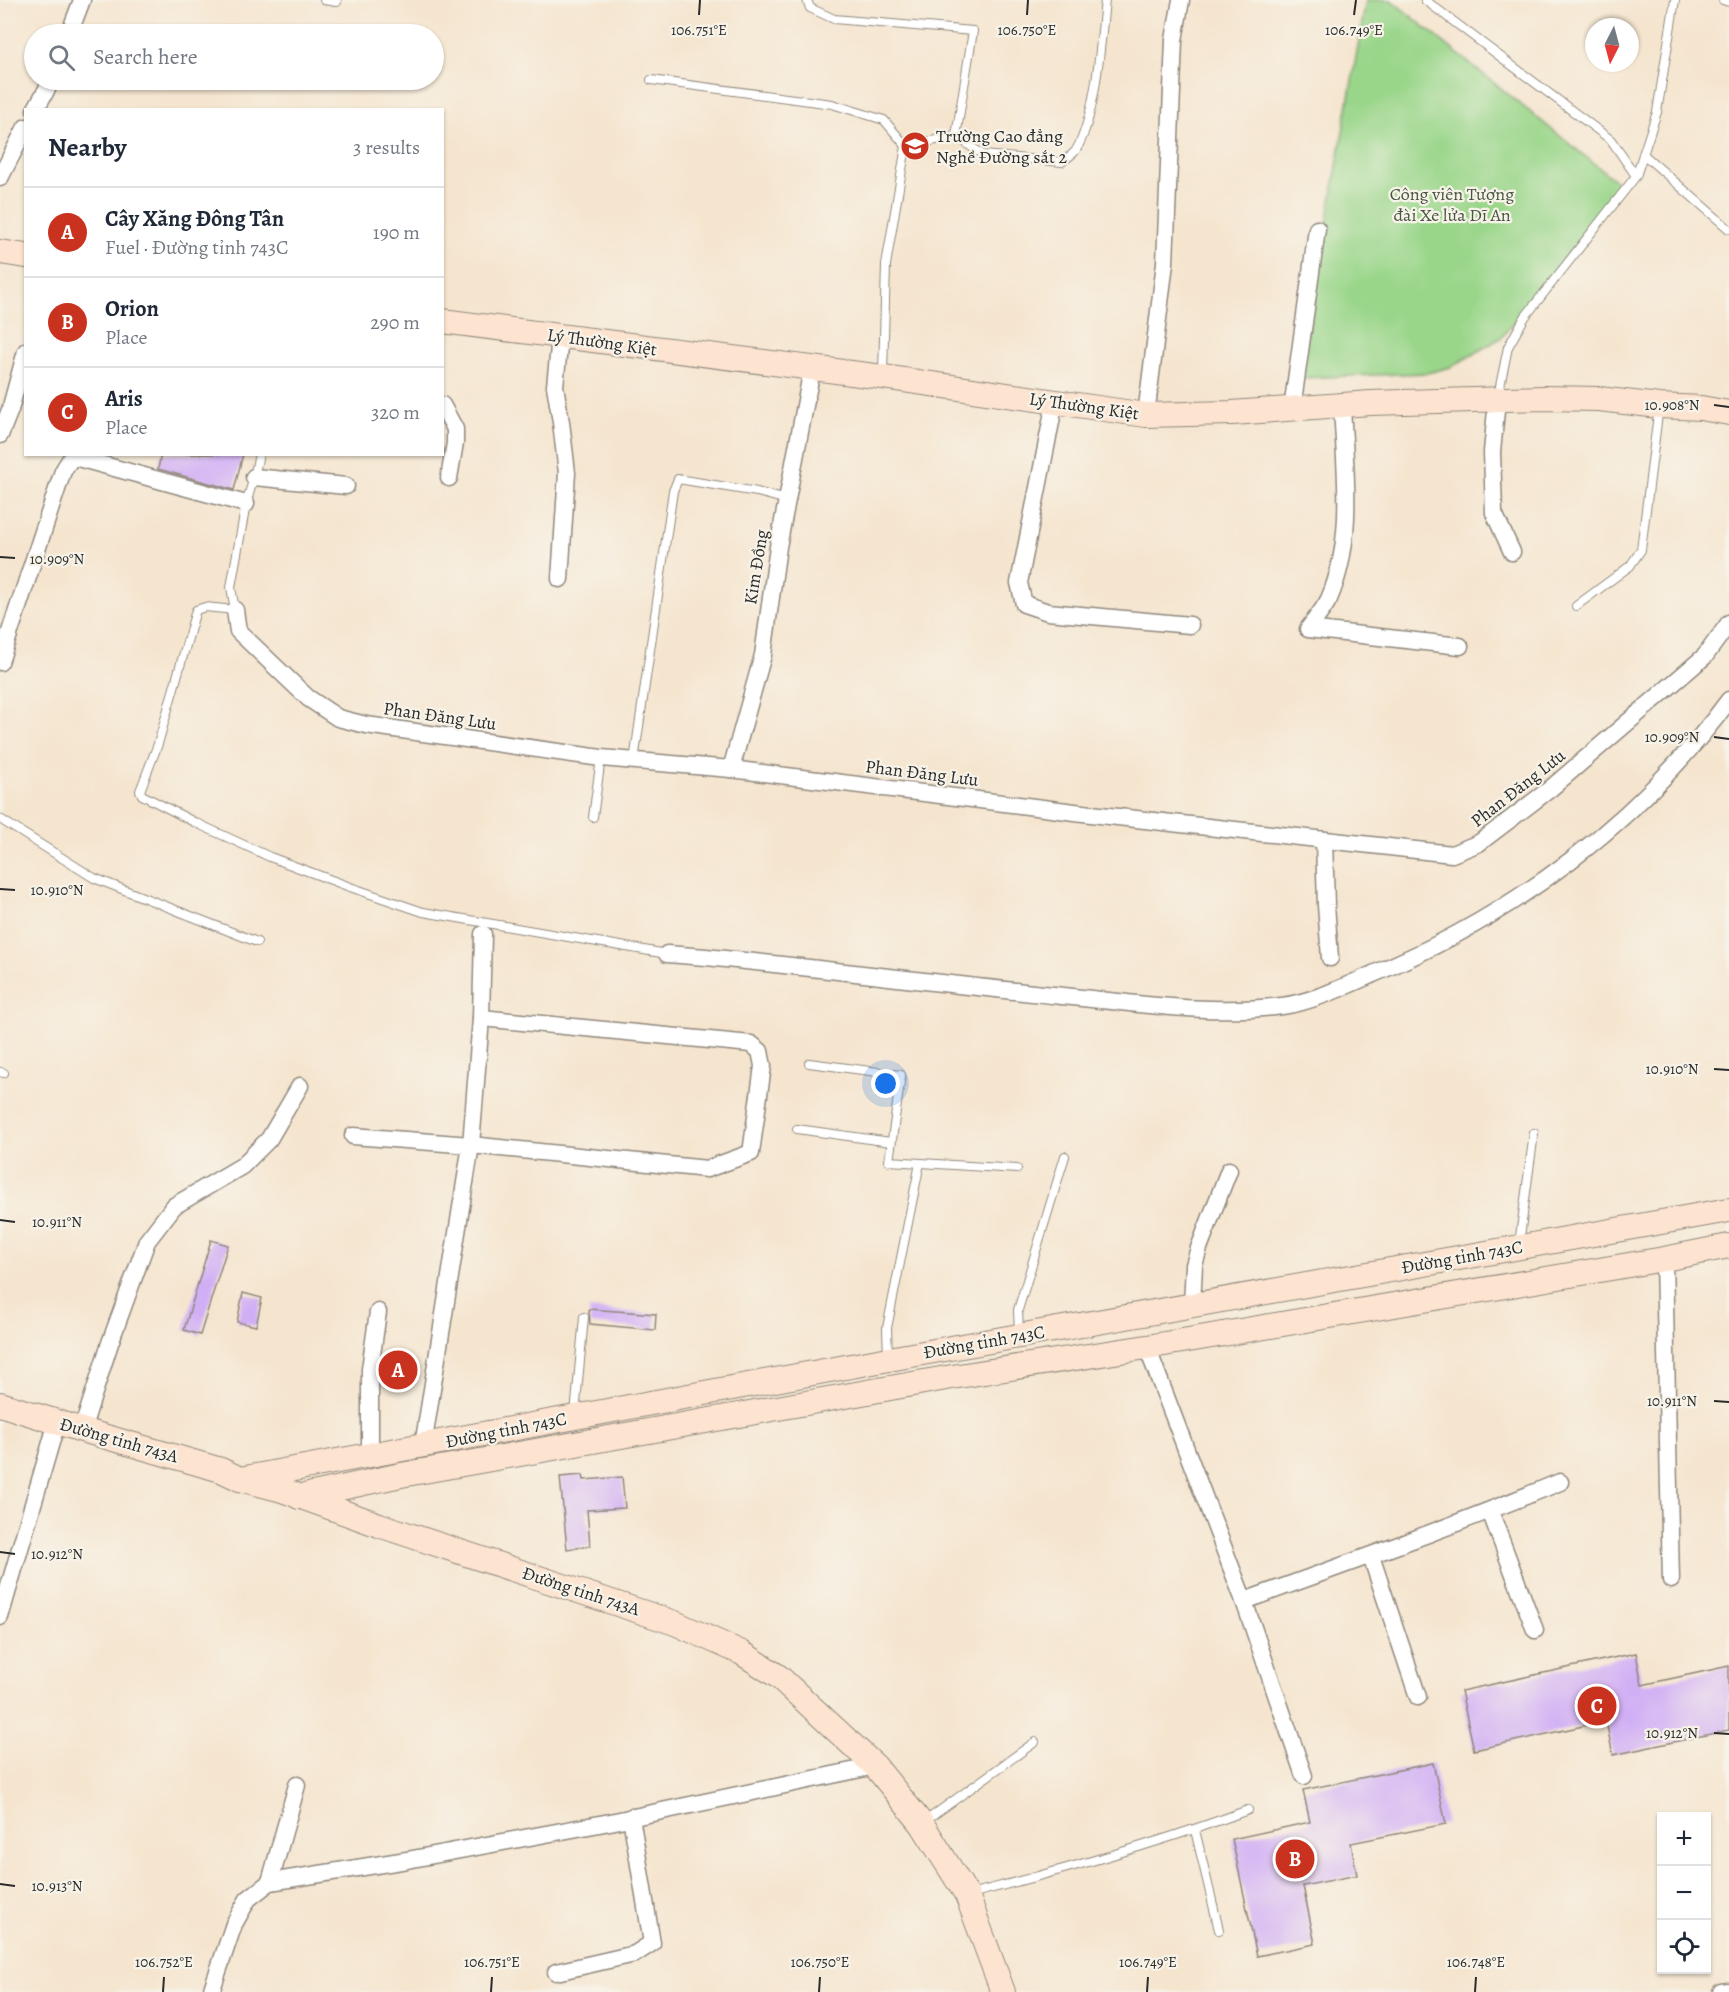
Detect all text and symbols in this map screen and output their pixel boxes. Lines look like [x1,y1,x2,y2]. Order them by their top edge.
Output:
north arrow [1585,18,1639,72]
text: 106.751°E [671,20,727,40]
text: 106.750°E [998,20,1056,40]
text: 106.749°E [1325,20,1383,40]
search box [24,24,444,90]
icon: search [45,41,78,74]
text: Search here [93,42,198,72]
place label: Trường Cao đẳng Nghề Đường sắt 2 [936,124,1067,169]
text: Nearby [48,130,127,165]
school or university icon: Trường Cao đẳng Nghề Đường sắt 2 [899,130,931,162]
text: 3 results [353,134,420,161]
park label: Công viên Tượng đài Xe lửa Dĩ An [1390,182,1514,227]
text: Cây Xăng Đông Tân [105,204,284,234]
text: A [61,219,74,246]
text: 190 m [373,219,420,246]
text: Fuel · Đường tỉnh 743C [105,234,289,261]
text: Orion [105,294,159,324]
text: B [61,309,74,336]
text: 290 m [370,309,420,336]
street label: Lý Thường Kiệt [546,322,658,362]
text: Place [105,324,147,351]
text: Aris [105,384,143,414]
street label: Lý Thường Kiệt [1028,386,1140,426]
text: 10.908°N [1644,395,1700,415]
text: C [61,399,74,426]
text: 320 m [371,399,420,426]
text: Place [105,414,147,441]
street label: Kim Đồng [738,528,774,606]
text: 10.909°N [30,549,85,569]
street label: Phan Đăng Lưu [382,696,498,736]
text: 10.909°N [1645,727,1700,747]
street label: Phan Đăng Lưu [1466,743,1570,832]
street label: Phan Đăng Lưu [864,754,980,792]
text: 10.910°N [31,880,84,900]
text: 10.910°N [1646,1059,1699,1079]
your location [871,1069,900,1098]
text: 10.911°N [32,1212,82,1232]
street label: Đường tỉnh 743C [1399,1234,1525,1280]
street label: Đường tỉnh 743C [921,1319,1047,1365]
pin: A [378,1348,418,1392]
text: 10.911°N [1647,1391,1697,1411]
street label: Đường tỉnh 743C [443,1406,569,1454]
street label: Đường tỉnh 743A [57,1412,182,1469]
text: 10.912°N [31,1544,83,1564]
street label: Đường tỉnh 743A [519,1561,643,1621]
pin: C [1578,1684,1616,1728]
text: 10.912°N [1646,1723,1698,1743]
map controls [1657,1812,1711,1974]
button: + [1657,1812,1711,1866]
pin: B [1276,1836,1314,1882]
button: − [1657,1866,1711,1920]
text: 10.913°N [31,1876,83,1896]
button: locate [1657,1920,1711,1974]
text: 106.752°E [135,1952,193,1972]
text: 106.751°E [464,1952,520,1972]
text: 106.750°E [791,1952,849,1972]
text: 106.749°E [1119,1952,1177,1972]
text: 106.748°E [1447,1952,1505,1972]

